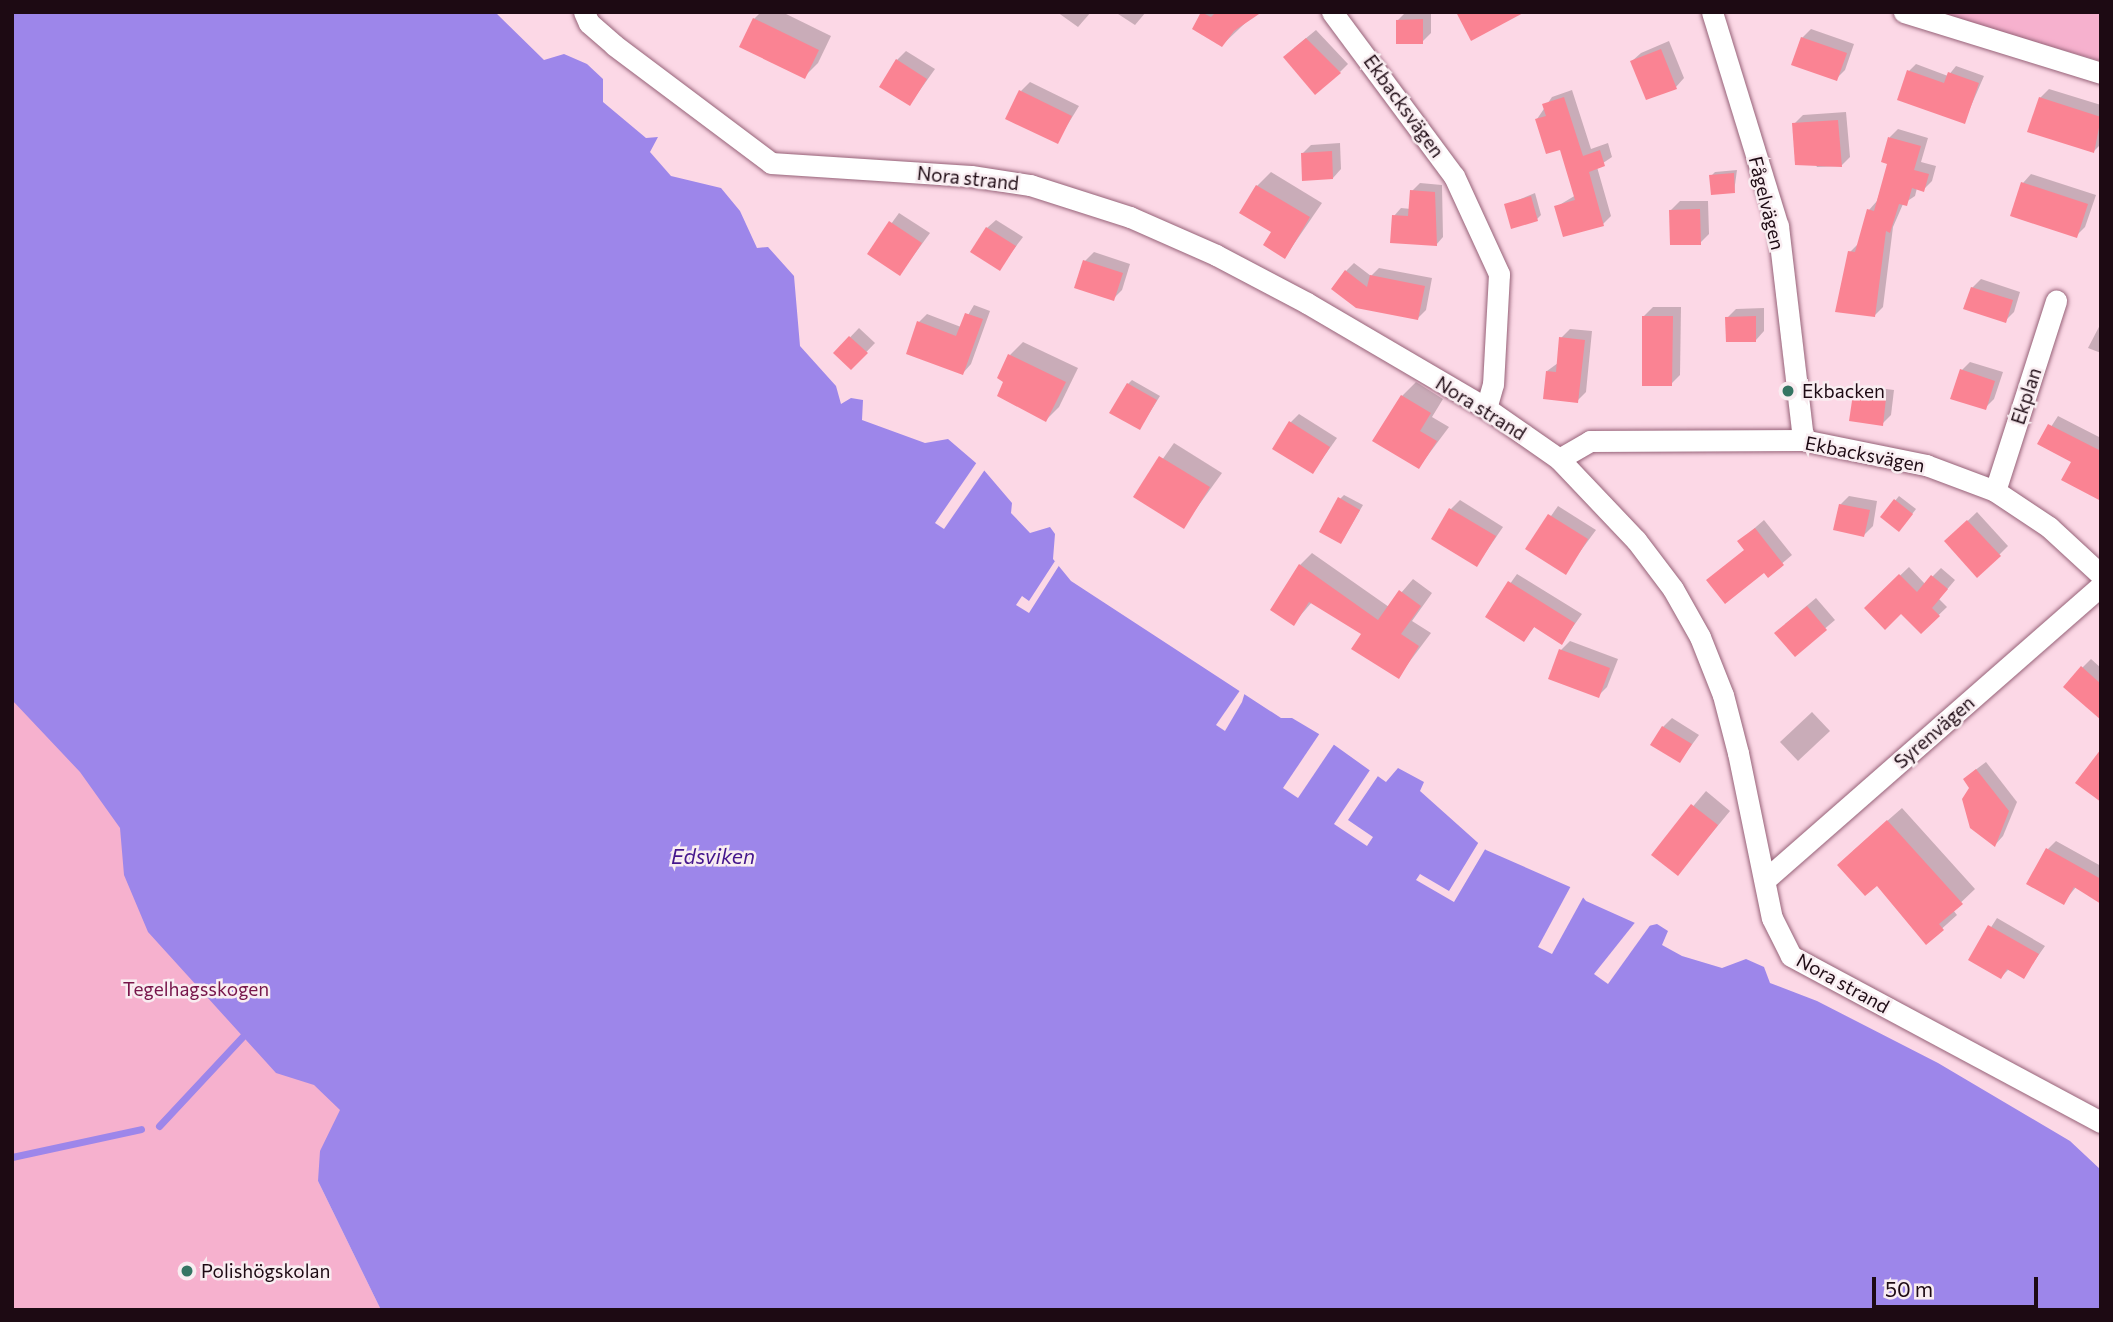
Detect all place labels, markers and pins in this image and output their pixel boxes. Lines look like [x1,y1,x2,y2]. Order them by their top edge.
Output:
place label: Ekbacken [1802,380,1885,402]
marker: Ekbacken [1780,383,1796,399]
place label: Polishögskolan [201,1260,330,1282]
marker: Polishögskolan [179,1263,195,1279]

